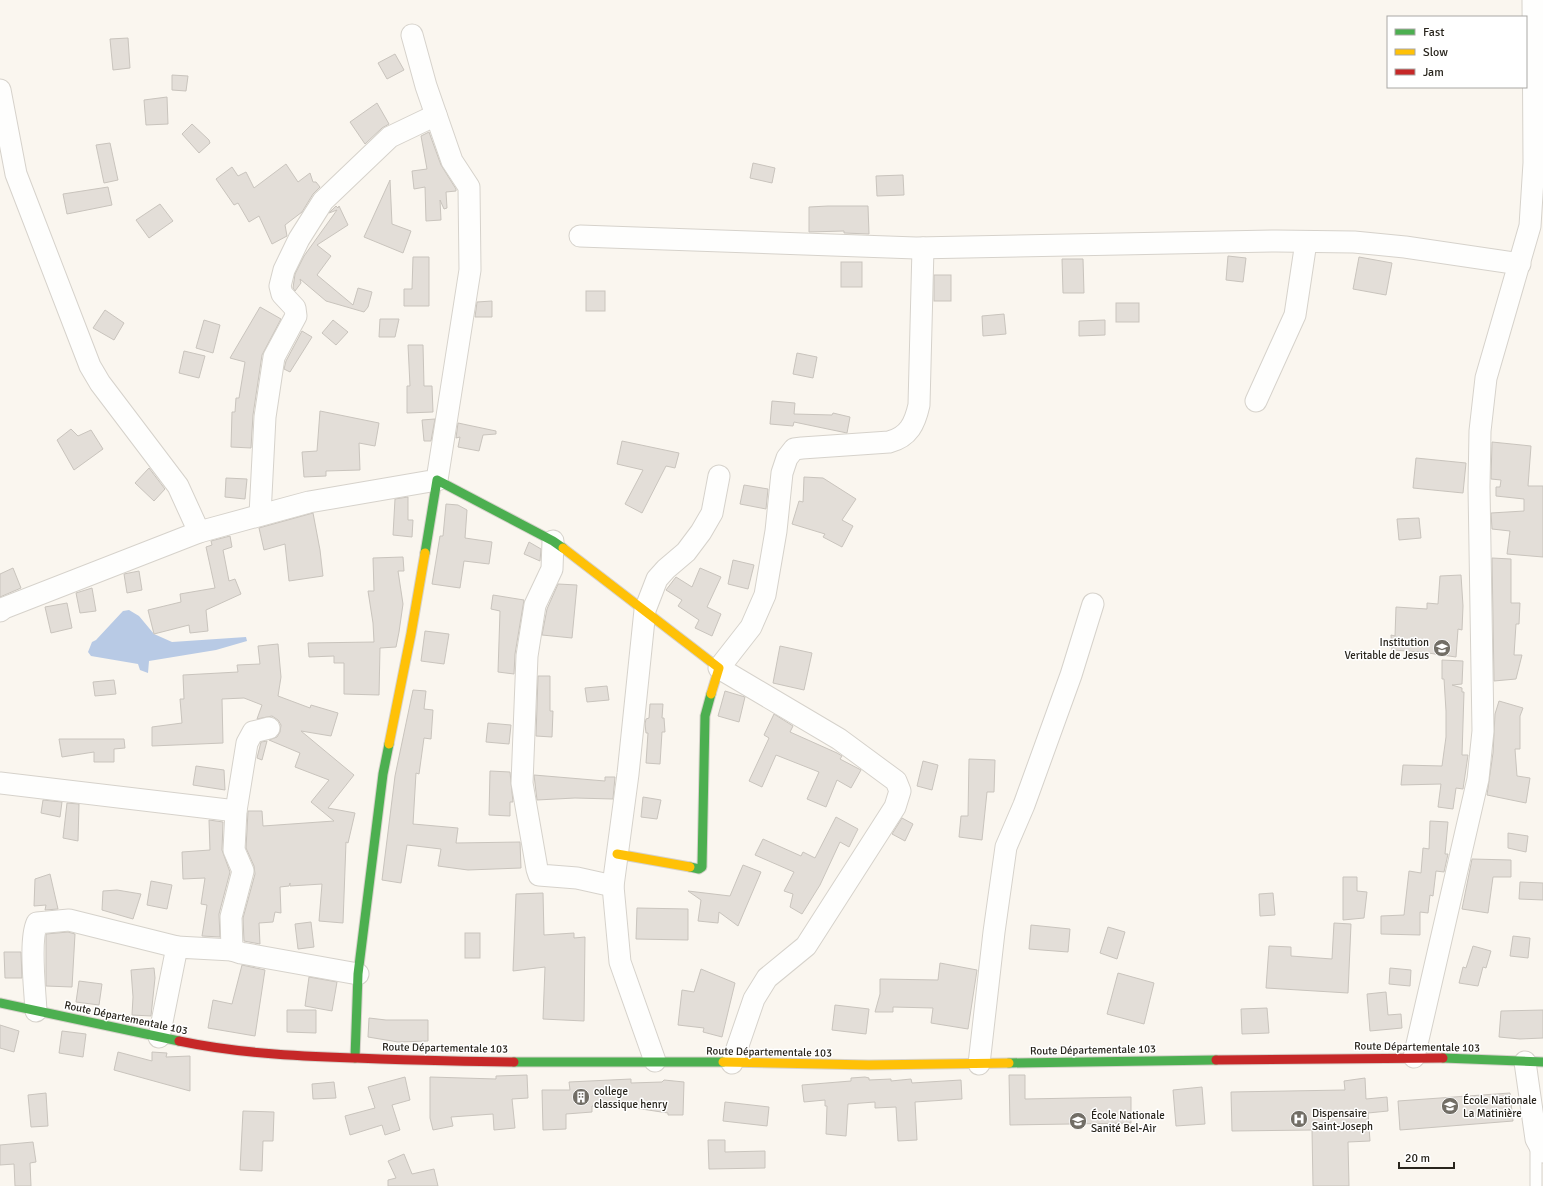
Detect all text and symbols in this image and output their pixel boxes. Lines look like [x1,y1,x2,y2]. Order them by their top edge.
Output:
legend [1387,16,1527,88]
text: Fast [1423,25,1444,40]
text: Slow [1423,45,1448,60]
text: Jam [1423,65,1444,80]
place label: Institution Veritable de Jesus [1344,636,1429,662]
school or university icon: Institution Veritable de Jesus [1432,638,1452,658]
street label: Route Départementale 103 [63,999,189,1037]
street label: Route Départementale 103 [1354,1039,1480,1055]
street label: Route Départementale 103 [382,1040,508,1056]
street label: Route Départementale 103 [1030,1042,1156,1058]
street label: Route Départementale 103 [706,1044,832,1060]
place label: college classique henry [594,1085,668,1111]
building icon: college classique henry [571,1087,591,1107]
place label: École Nationale La Matinière [1463,1093,1537,1120]
school or university icon: École Nationale La Matinière [1440,1096,1460,1116]
place label: Dispensaire Saint-Joseph [1312,1107,1373,1133]
place label: École Nationale Sanité Bel-Air [1091,1108,1165,1135]
hospital icon: Dispensaire Saint-Joseph [1289,1109,1309,1129]
school or university icon: École Nationale Sanité Bel-Air [1068,1111,1088,1131]
scale bar [1399,1144,1454,1170]
text: 20 m [1405,1151,1430,1166]

